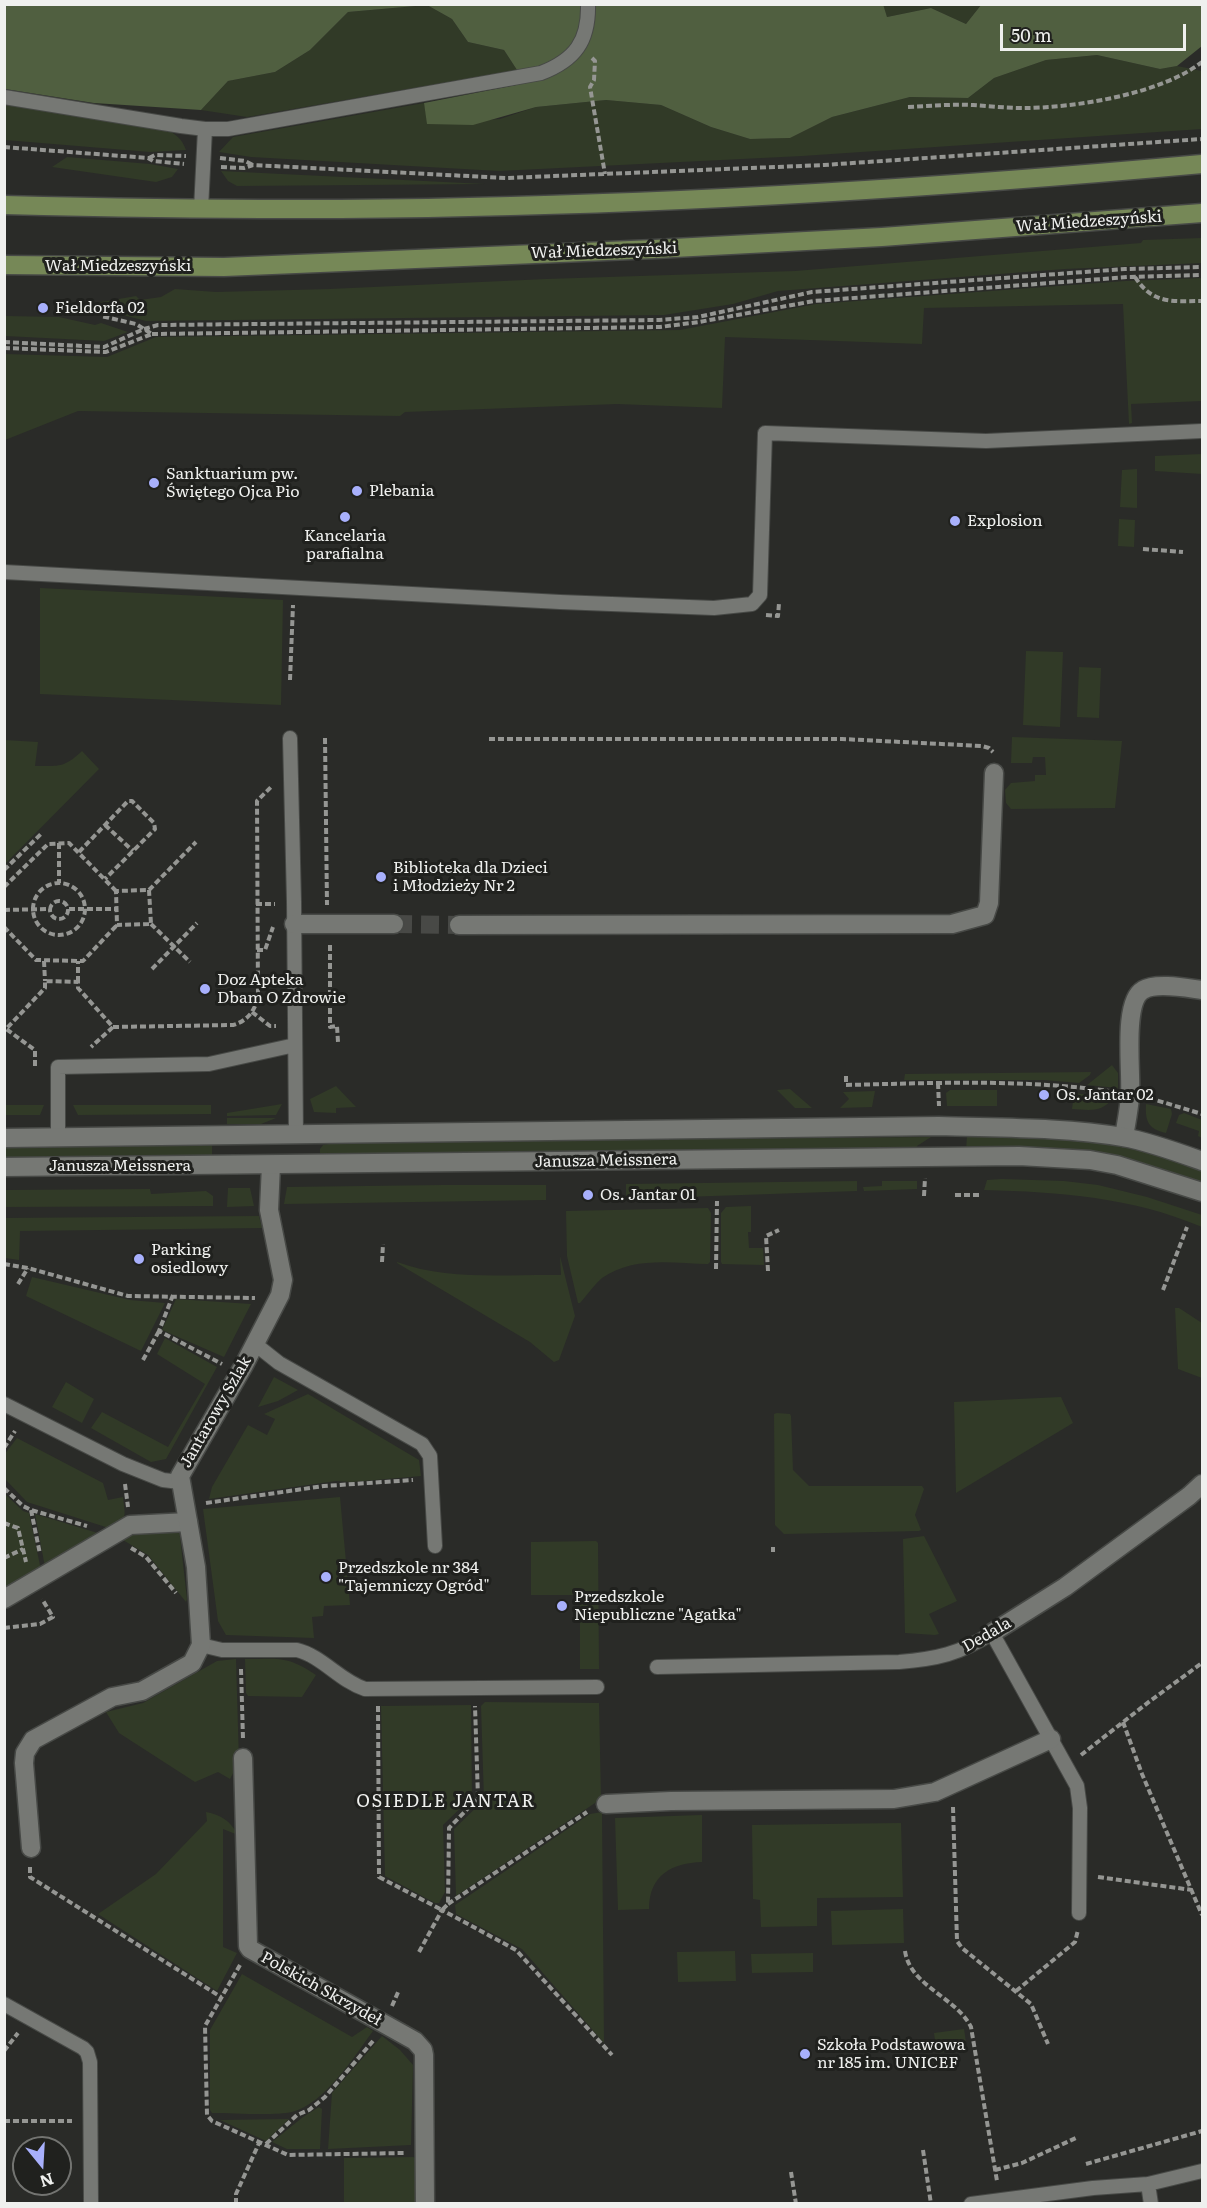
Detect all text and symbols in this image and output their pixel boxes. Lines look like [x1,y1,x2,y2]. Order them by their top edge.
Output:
scale bar [1003,12,1189,50]
text: 50 m [1011,21,1052,48]
street label: Wał Miedzeszyński [1015,207,1163,237]
street label: Wał Miedzeszyński [530,239,678,263]
street label: Wał Miedzeszyński [45,256,191,276]
place label: Fieldorfa 02 [55,298,145,318]
marker: Fieldorfa 02 [36,301,50,315]
place label: Sanktuarium pw. Świętego Ojca Pio [166,464,300,502]
marker: Sanktuarium pw. Świętego Ojca Pio [147,476,161,490]
place label: Plebania [369,481,434,501]
marker: Plebania [350,484,364,498]
marker: Kancelaria parafialna [338,510,352,524]
place label: Explosion [967,511,1043,531]
marker: Explosion [948,514,962,528]
place label: Kancelaria parafialna [304,526,386,564]
place label: Biblioteka dla Dzieci i Młodzieży Nr 2 [393,858,548,896]
marker: Biblioteka dla Dzieci i Młodzieży Nr 2 [374,870,388,884]
place label: Doz Apteka Dbam O Zdrowie [217,970,346,1008]
marker: Doz Apteka Dbam O Zdrowie [198,982,212,996]
place label: Os. Jantar 02 [1056,1085,1154,1105]
marker: Os. Jantar 02 [1037,1088,1051,1102]
street label: Janusza Meissnera [535,1150,677,1172]
street label: Janusza Meissnera [49,1156,191,1176]
place label: Os. Jantar 01 [600,1185,696,1205]
marker: Os. Jantar 01 [581,1188,595,1202]
place label: Parking osiedlowy [151,1240,228,1278]
marker: Parking osiedlowy [132,1252,146,1266]
street label: Jantarowy Szlak [176,1353,256,1471]
place label: Przedszkole nr 384 "Tajemniczy Ogród" [338,1558,490,1596]
marker: Przedszkole nr 384 "Tajemniczy Ogród" [319,1570,333,1584]
place label: Przedszkole Niepubliczne "Agatka" [574,1587,742,1625]
marker: Przedszkole Niepubliczne "Agatka" [555,1599,569,1613]
street label: Dedala [959,1613,1015,1657]
district label: OSIEDLE JANTAR [356,1791,536,1813]
street label: Polskich Skrzydeł [257,1948,385,2030]
place label: Szkoła Podstawowa nr 185 im. UNICEF [817,2035,965,2073]
marker: Szkoła Podstawowa nr 185 im. UNICEF [798,2047,812,2061]
north arrow [12,2136,72,2196]
text: N [37,2168,57,2195]

